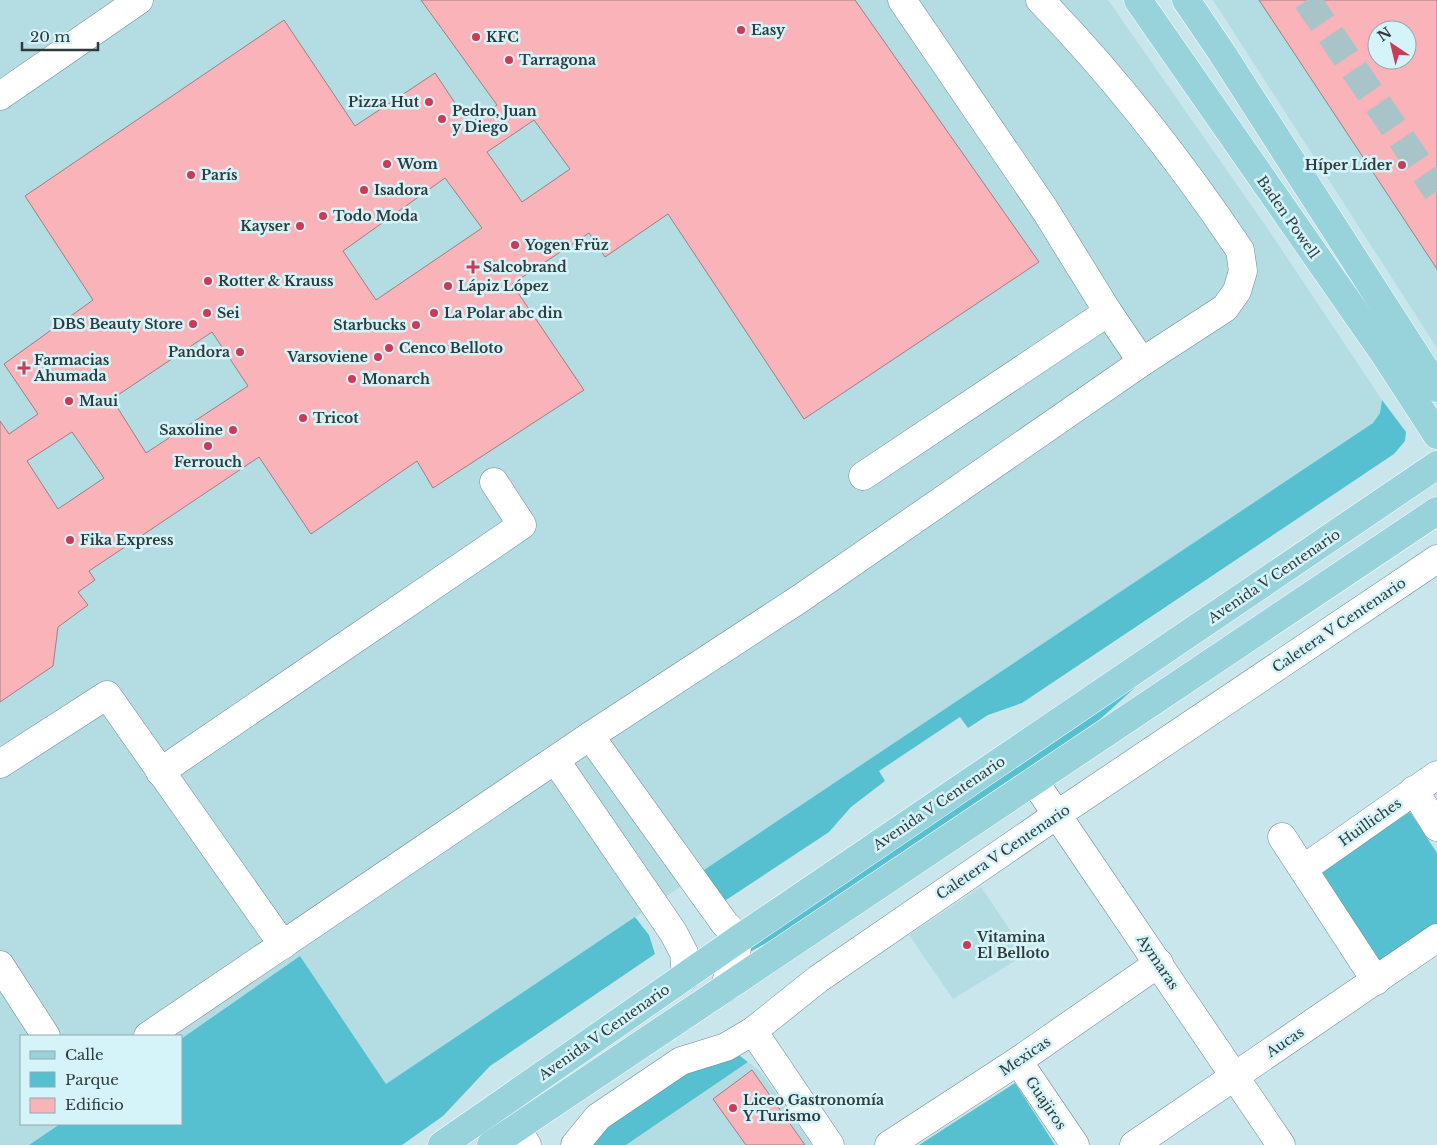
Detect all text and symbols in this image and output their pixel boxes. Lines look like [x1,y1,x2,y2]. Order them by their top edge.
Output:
scale bar [22,20,99,52]
north arrow [1367,20,1417,70]
place label: Easy [751,21,786,39]
text: N [1374,23,1395,46]
marker: Easy [735,24,747,36]
text: 20 m [30,27,70,46]
place label: KFC [486,28,519,46]
marker: KFC [470,31,482,43]
place label: Tarragona [519,51,596,69]
marker: Tarragona [503,54,515,66]
place label: Pizza Hut [348,93,420,111]
marker: Pizza Hut [423,96,435,108]
place label: Pedro, Juan y Diego [452,102,537,136]
marker: Pedro, Juan y Diego [436,113,448,125]
place label: Wom [396,155,438,173]
place label: Híper Líder [1305,156,1392,174]
marker: Wom [381,158,393,170]
marker: Híper Líder [1396,159,1408,171]
place label: París [201,166,238,184]
marker: París [185,169,197,181]
street label: Baden Powell [1253,172,1323,262]
place label: Isadora [374,181,429,199]
marker: Isadora [358,184,370,196]
place label: Todo Moda [333,207,418,225]
marker: Todo Moda [317,210,329,222]
place label: Kayser [240,217,290,235]
marker: Kayser [294,220,306,232]
place label: Yogen Früz [524,236,609,254]
marker: Yogen Früz [509,239,521,251]
place label: Salcobrand [483,258,567,276]
marker: Salcobrand [467,261,479,273]
place label: Rotter & Krauss [218,272,334,290]
marker: Rotter & Krauss [202,275,214,287]
place label: Lápiz López [458,277,549,295]
marker: Lápiz López [442,280,454,292]
place label: Sei [217,304,240,322]
place label: La Polar abc din [444,304,563,322]
marker: Sei [201,307,213,319]
marker: La Polar abc din [428,307,440,319]
place label: DBS Beauty Store [52,315,183,333]
place label: Starbucks [333,316,406,334]
marker: DBS Beauty Store [187,318,199,330]
marker: Starbucks [410,319,422,331]
place label: Cenco Belloto [399,339,503,357]
marker: Cenco Belloto [383,342,395,354]
place label: Pandora [168,343,230,361]
marker: Pandora [234,346,246,358]
place label: Varsoviene [286,348,368,366]
place label: Farmacias Ahumada [33,351,110,385]
marker: Varsoviene [372,351,384,363]
marker: Farmacias Ahumada [18,362,30,374]
place label: Monarch [362,370,430,388]
marker: Monarch [346,373,358,385]
place label: Maui [79,392,118,410]
marker: Maui [63,395,75,407]
place label: Tricot [313,409,359,427]
marker: Tricot [297,412,309,424]
place label: Saxoline [159,421,223,439]
marker: Saxoline [227,424,239,436]
marker: Ferrouch [202,440,214,452]
place label: Ferrouch [174,453,242,471]
street label: Avenida V Centenario [1204,525,1344,628]
place label: Fika Express [80,531,174,549]
marker: Fika Express [64,534,76,546]
street label: Caletera V Centenario [1269,574,1409,676]
street label: Avenida V Centenario [869,752,1009,855]
street label: Huilliches [1335,794,1405,850]
street label: Caletera V Centenario [933,801,1073,903]
place label: Vitamina El Belloto [976,928,1050,962]
street label: Aymaras [1133,930,1183,993]
marker: Vitamina El Belloto [961,939,973,951]
street label: Avenida V Centenario [534,980,673,1085]
street label: Aucas [1262,1023,1307,1062]
street label: Mexicas [996,1032,1054,1080]
legend [20,1035,182,1125]
text: Calle [65,1045,104,1064]
text: Parque [65,1070,119,1089]
street label: Guajiros [1022,1073,1070,1133]
place label: Liceo Gastronomía Y Turismo [742,1091,884,1125]
text: Edificio [65,1095,124,1114]
marker: Liceo Gastronomía Y Turismo [727,1102,739,1114]

